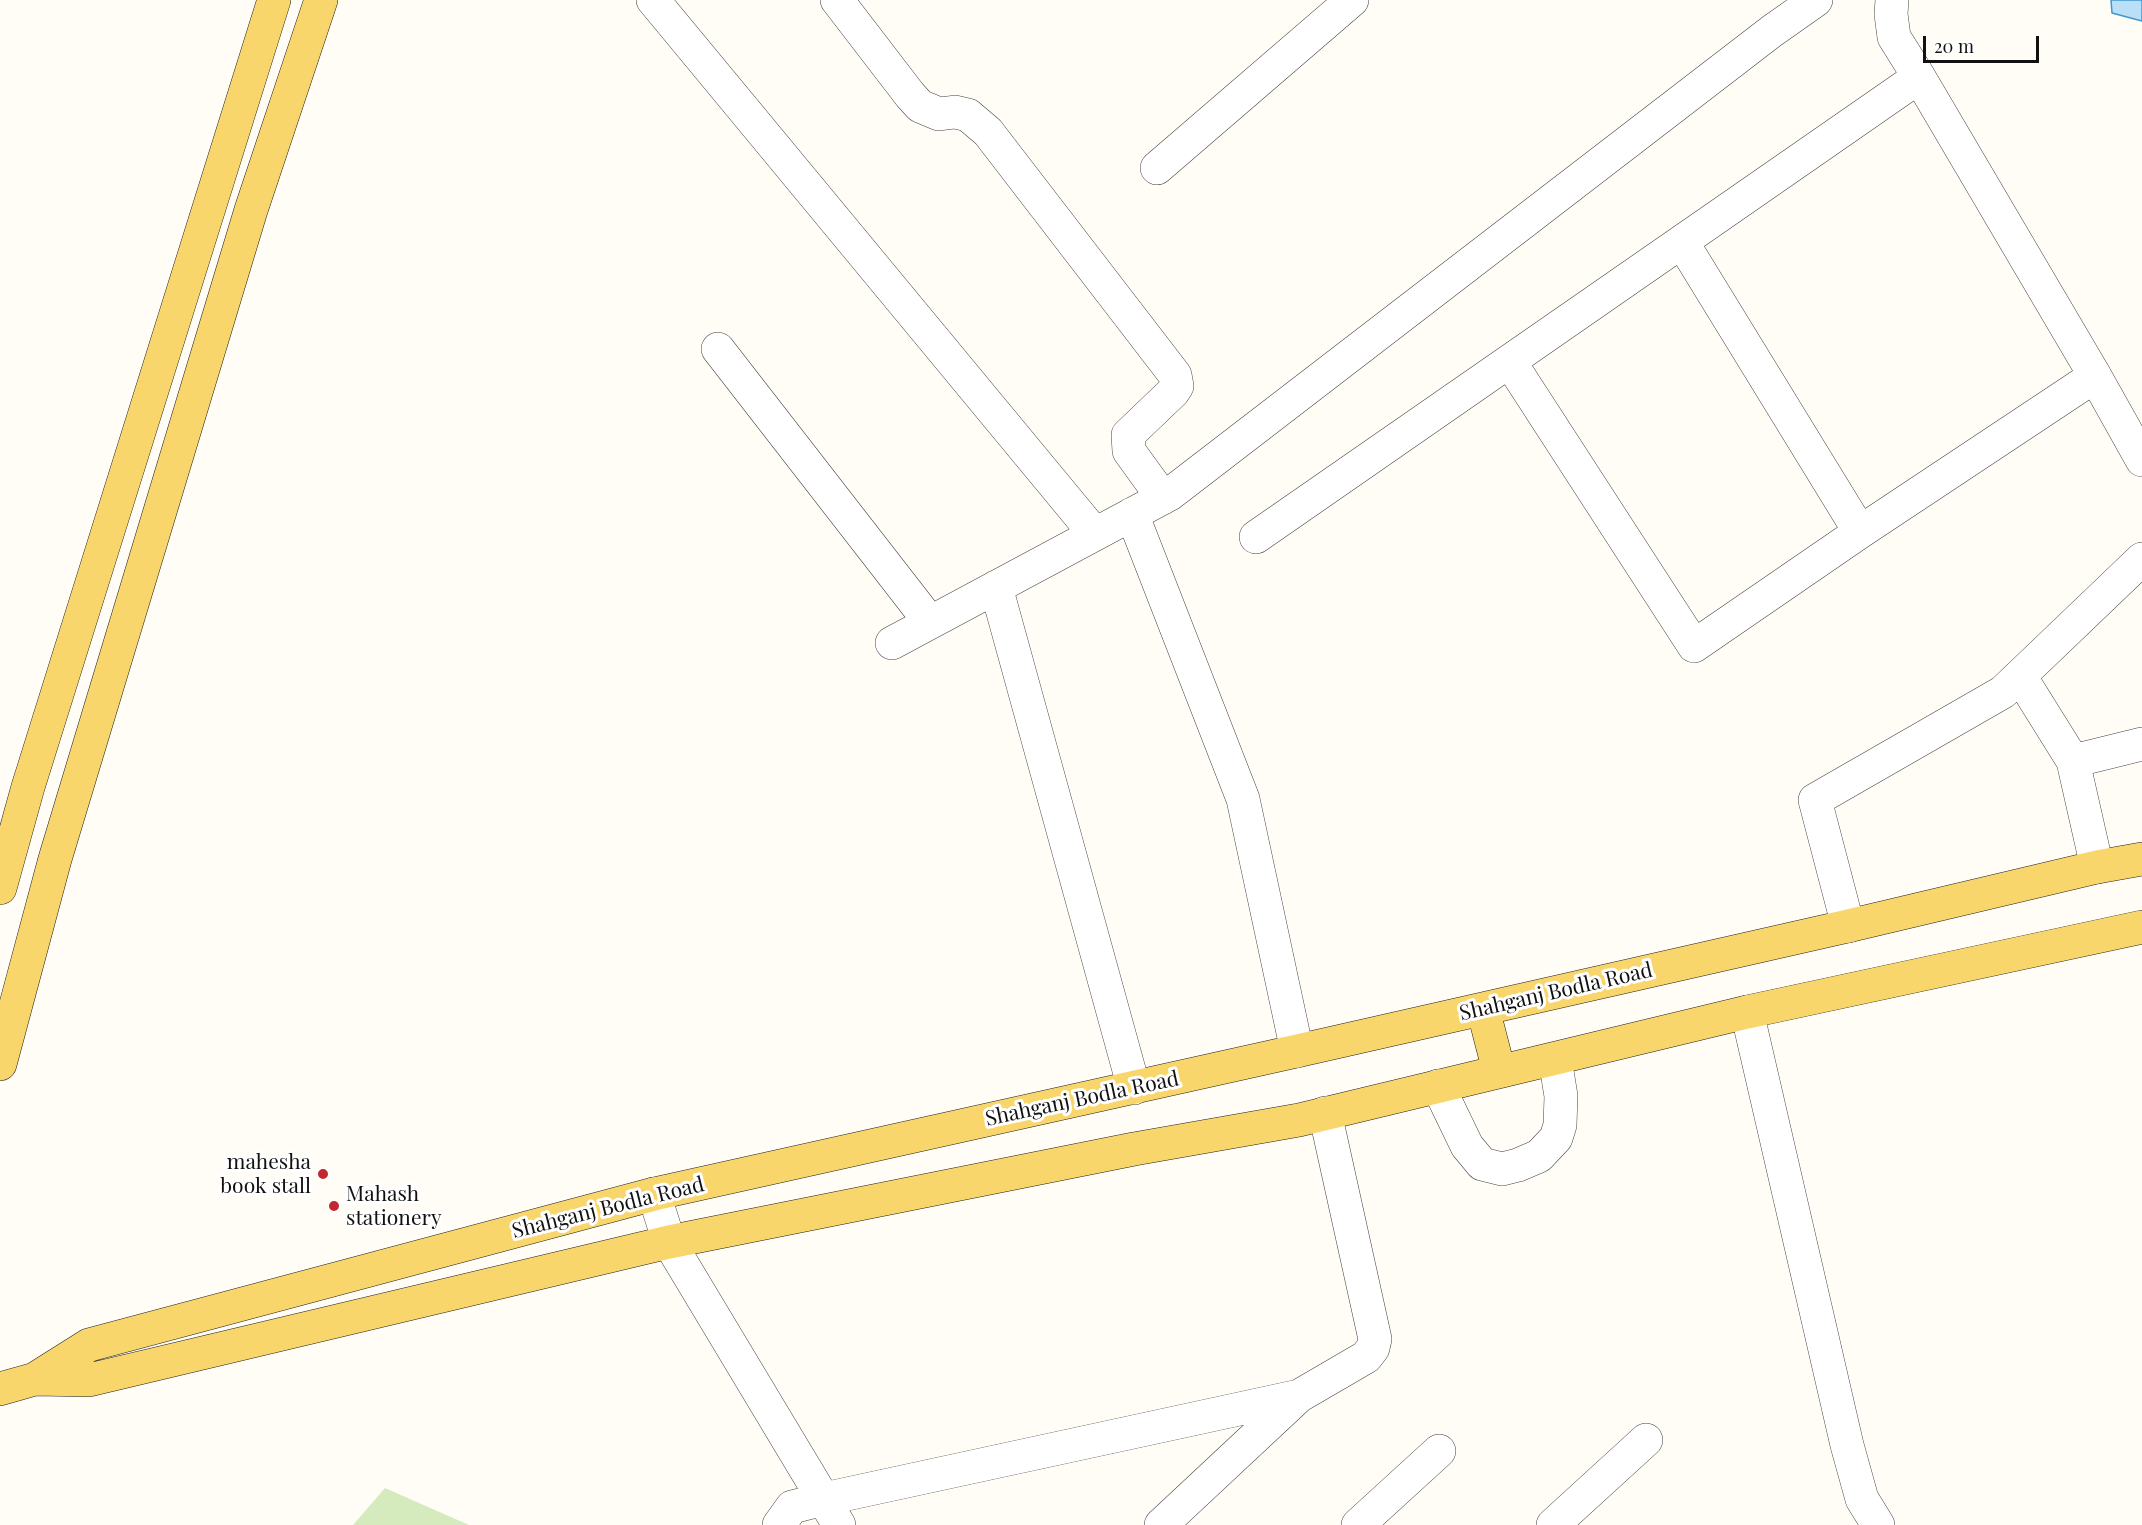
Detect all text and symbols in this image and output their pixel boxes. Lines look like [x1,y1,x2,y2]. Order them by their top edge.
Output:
scale bar [1926,24,2042,62]
text: 20 m [1934,34,1974,58]
street label: Shahganj Bodla Road [1457,958,1655,1026]
street label: Shahganj Bodla Road [983,1066,1181,1132]
place label: mahesha book stall [220,1149,311,1199]
marker: mahesha book stall [316,1167,330,1181]
street label: Shahganj Bodla Road [509,1172,707,1244]
place label: Mahash stationery [346,1181,441,1231]
marker: Mahash stationery [327,1199,341,1213]

